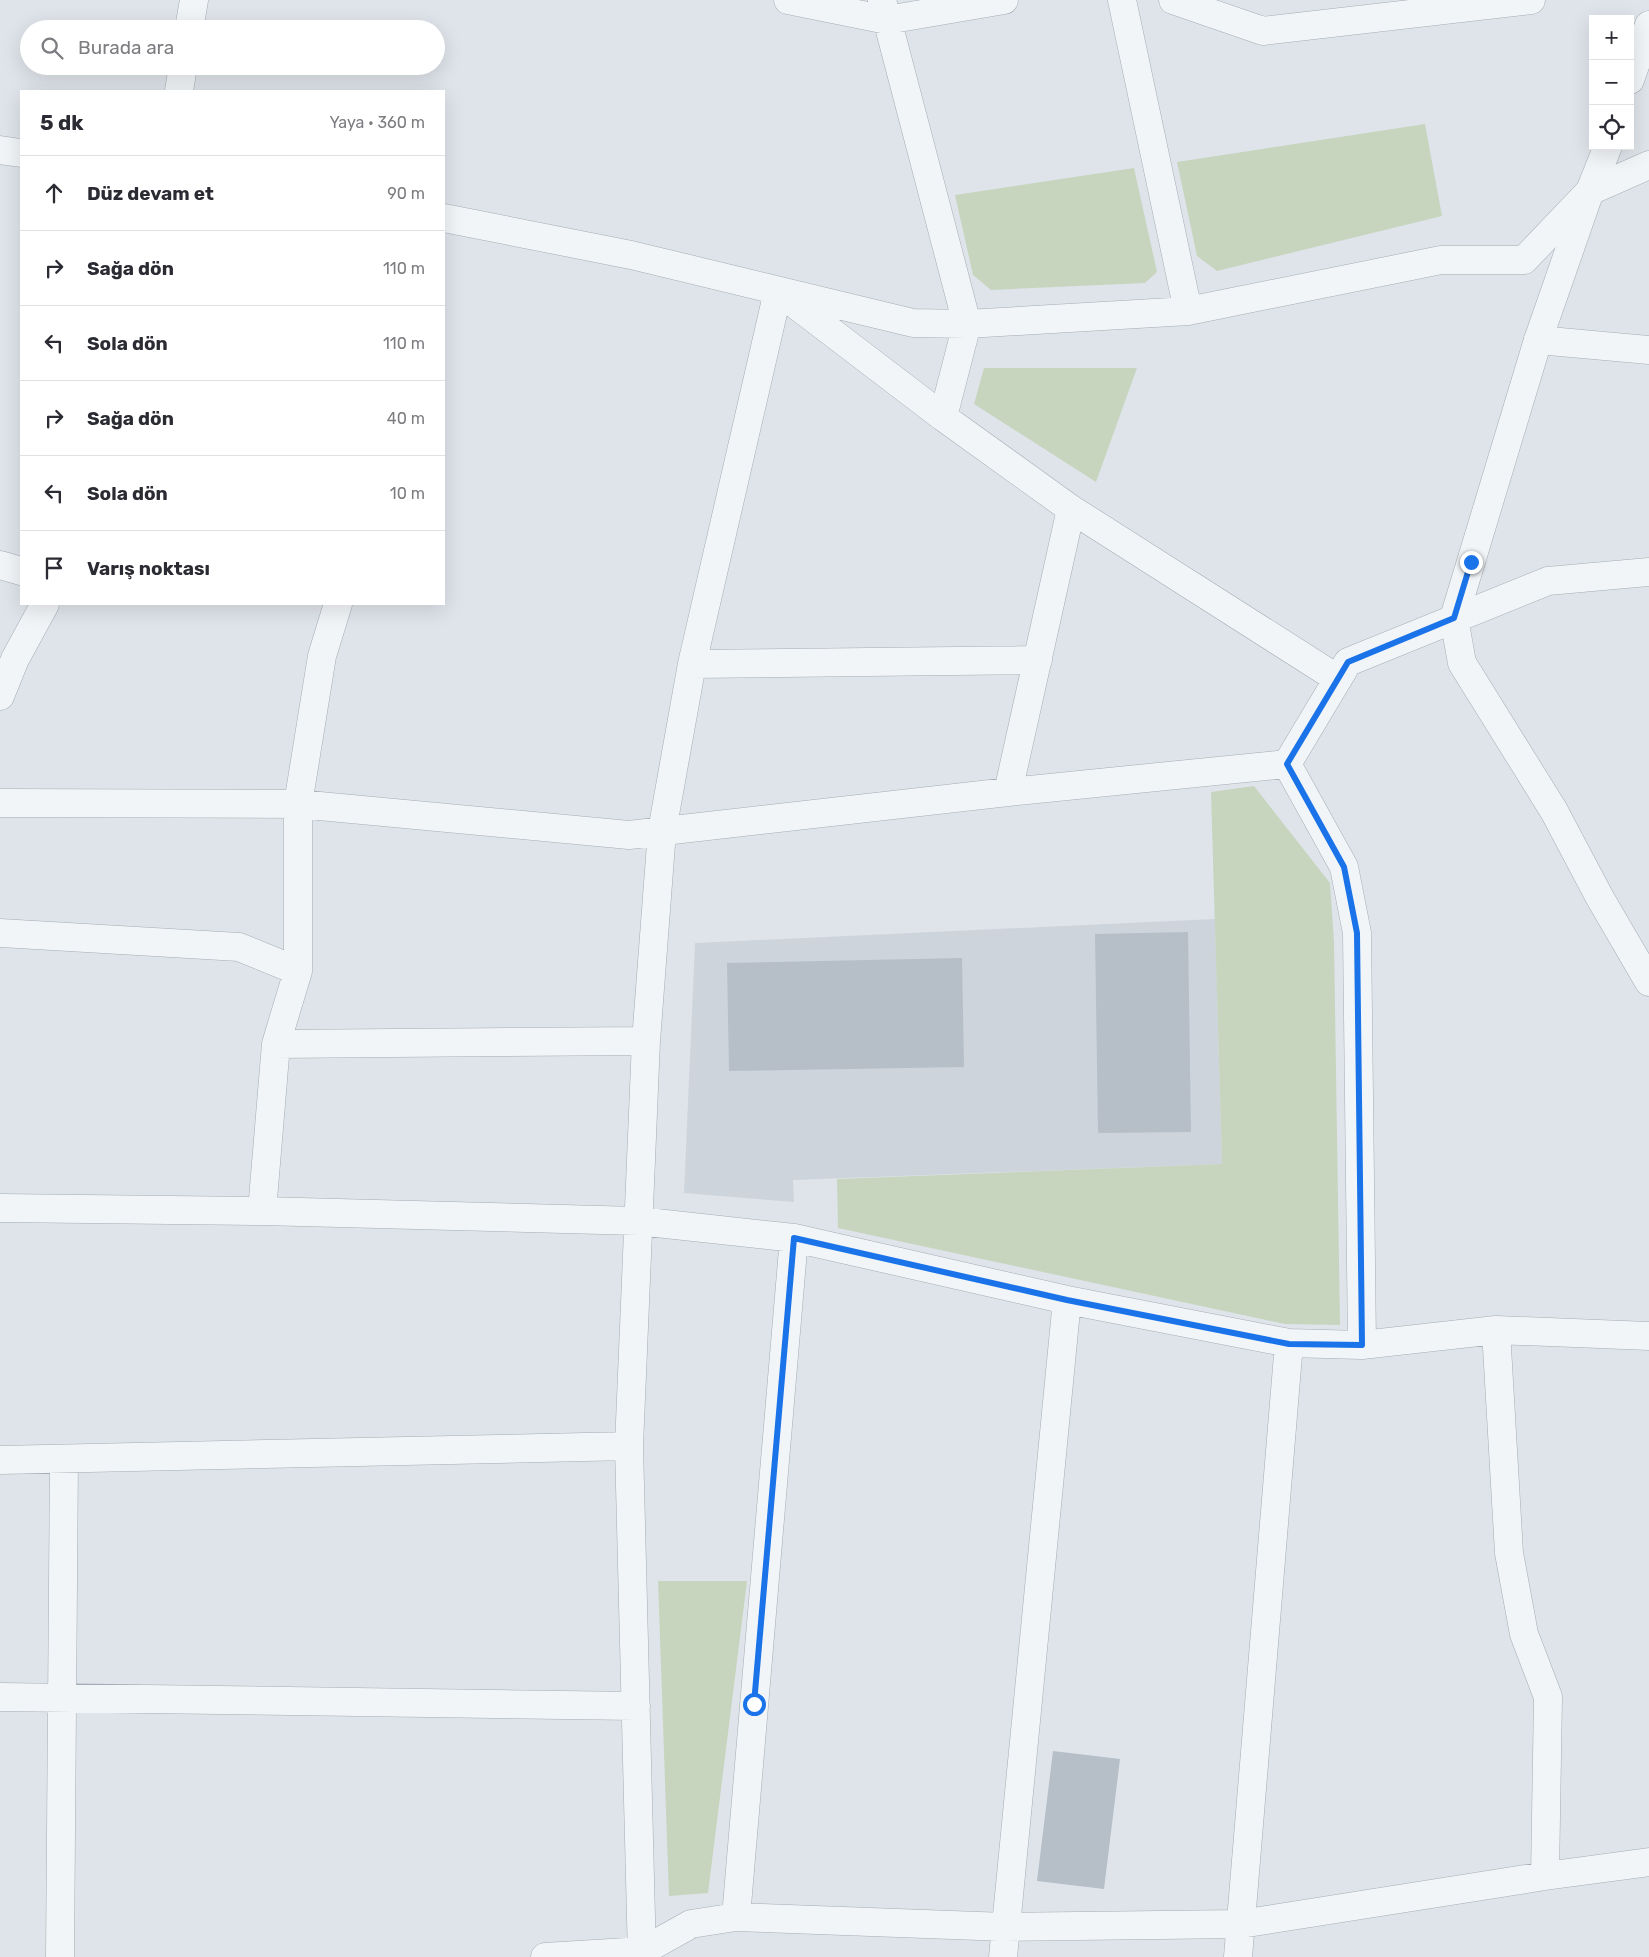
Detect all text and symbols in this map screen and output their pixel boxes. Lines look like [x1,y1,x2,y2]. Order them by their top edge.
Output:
map controls [1589,15,1634,150]
button: + [1589,15,1634,60]
search box [20,20,445,75]
icon: search [38,34,66,62]
text: Burada ara [78,36,174,59]
button: − [1589,60,1634,105]
button: locate [1589,105,1634,150]
text: 5 dk [40,110,84,135]
text: Yaya · 360 m [330,113,425,132]
icon: ahead [40,179,68,207]
text: Düz devam et [87,182,214,205]
text: 90 m [387,184,425,203]
icon: right [40,254,68,282]
text: Sağa dön [87,257,174,280]
text: 110 m [383,259,425,278]
icon: left [40,329,68,357]
text: Sola dön [87,332,168,355]
text: 110 m [383,334,425,353]
icon: right [40,404,68,432]
text: Sağa dön [87,407,174,430]
text: 40 m [387,409,425,428]
icon: left [40,479,68,507]
text: Sola dön [87,482,168,505]
text: 10 m [390,484,425,503]
route end [1460,551,1483,574]
icon: arrive [40,554,68,582]
text: Varış noktası [87,557,210,580]
route start [743,1693,766,1716]

